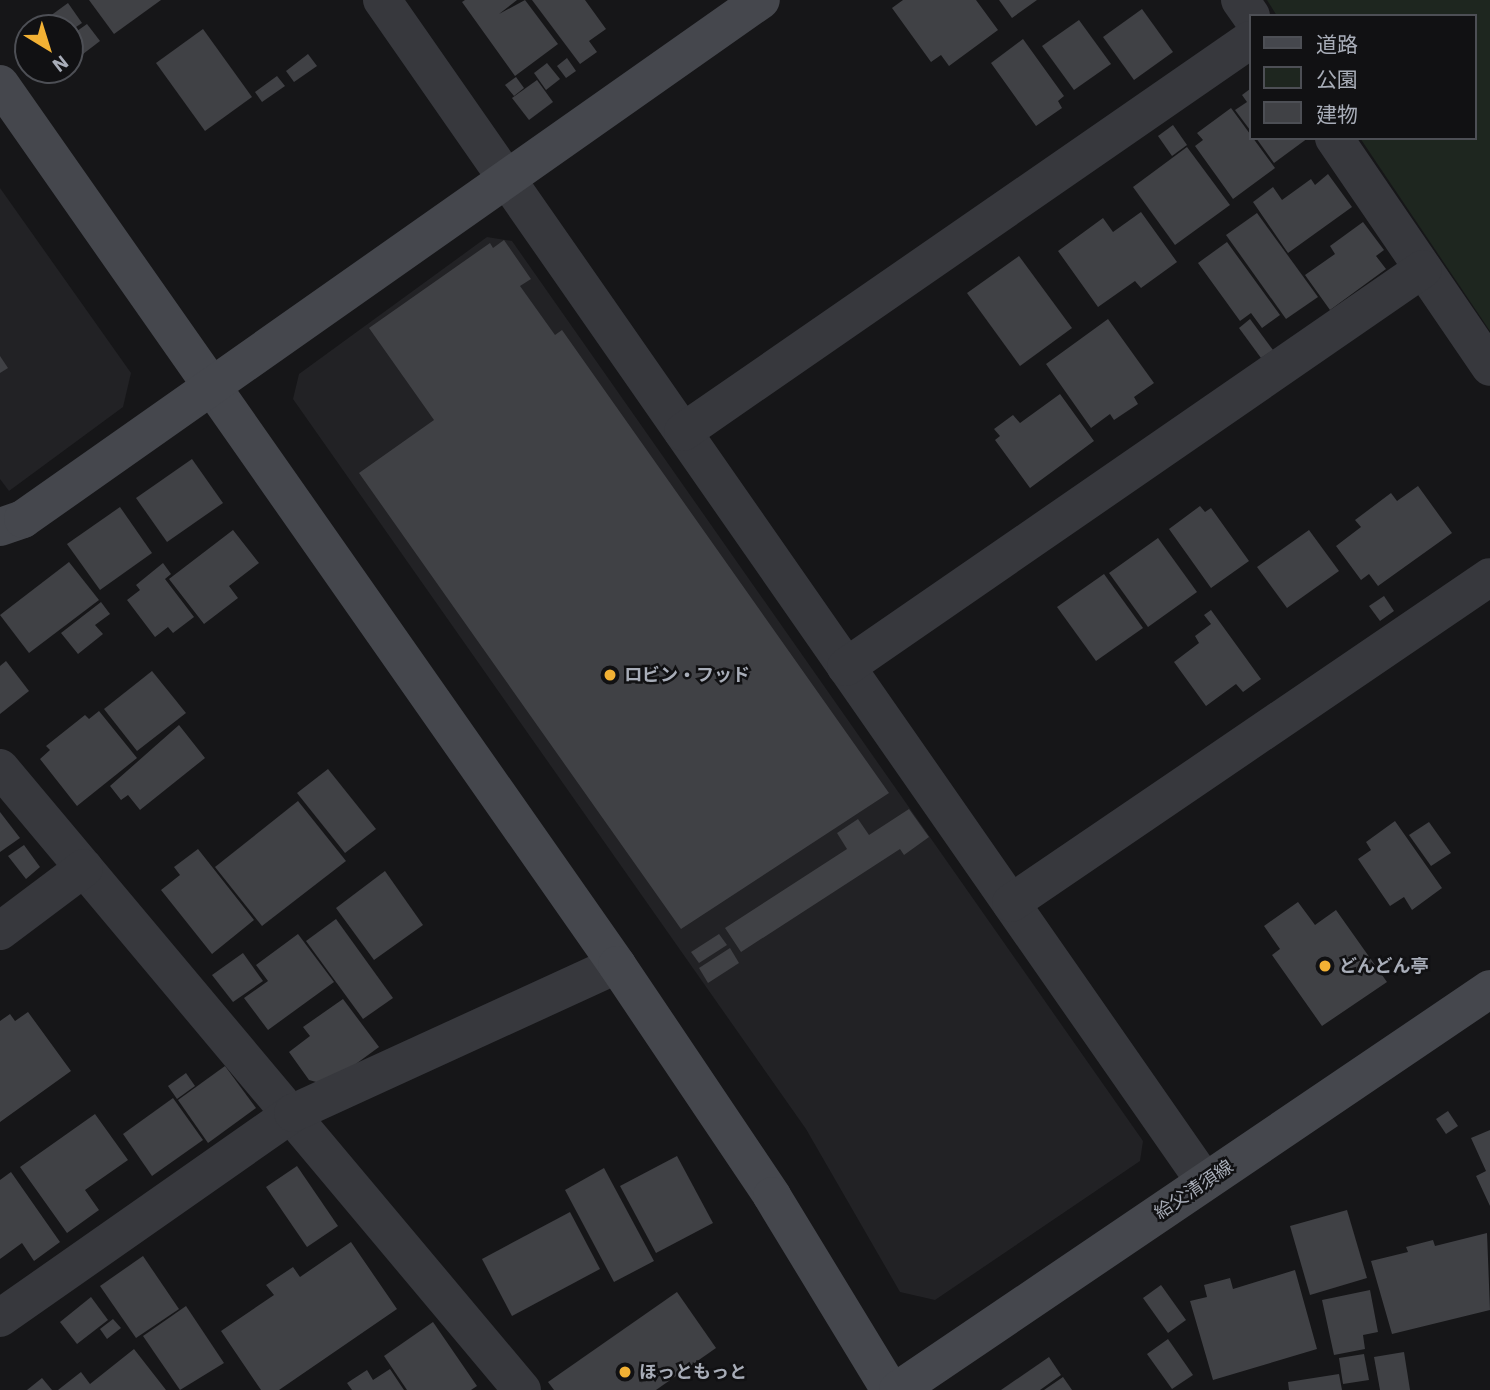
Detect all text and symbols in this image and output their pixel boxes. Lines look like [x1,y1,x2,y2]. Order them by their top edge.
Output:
north arrow [14,14,84,84]
legend [1248,14,1476,140]
text: 道路 [1316,30,1358,58]
text: N [48,50,74,78]
text: 公園 [1316,65,1358,93]
text: 建物 [1316,100,1358,128]
place label: ロビン・フッド [624,664,750,686]
marker: ロビン・フッド [602,667,618,683]
place label: どんどん亭 [1339,955,1429,977]
marker: どんどん亭 [1317,958,1333,974]
street label: 給父清須線 [1151,1156,1237,1224]
place label: ほっともっと [639,1361,747,1383]
marker: ほっともっと [617,1364,633,1380]

